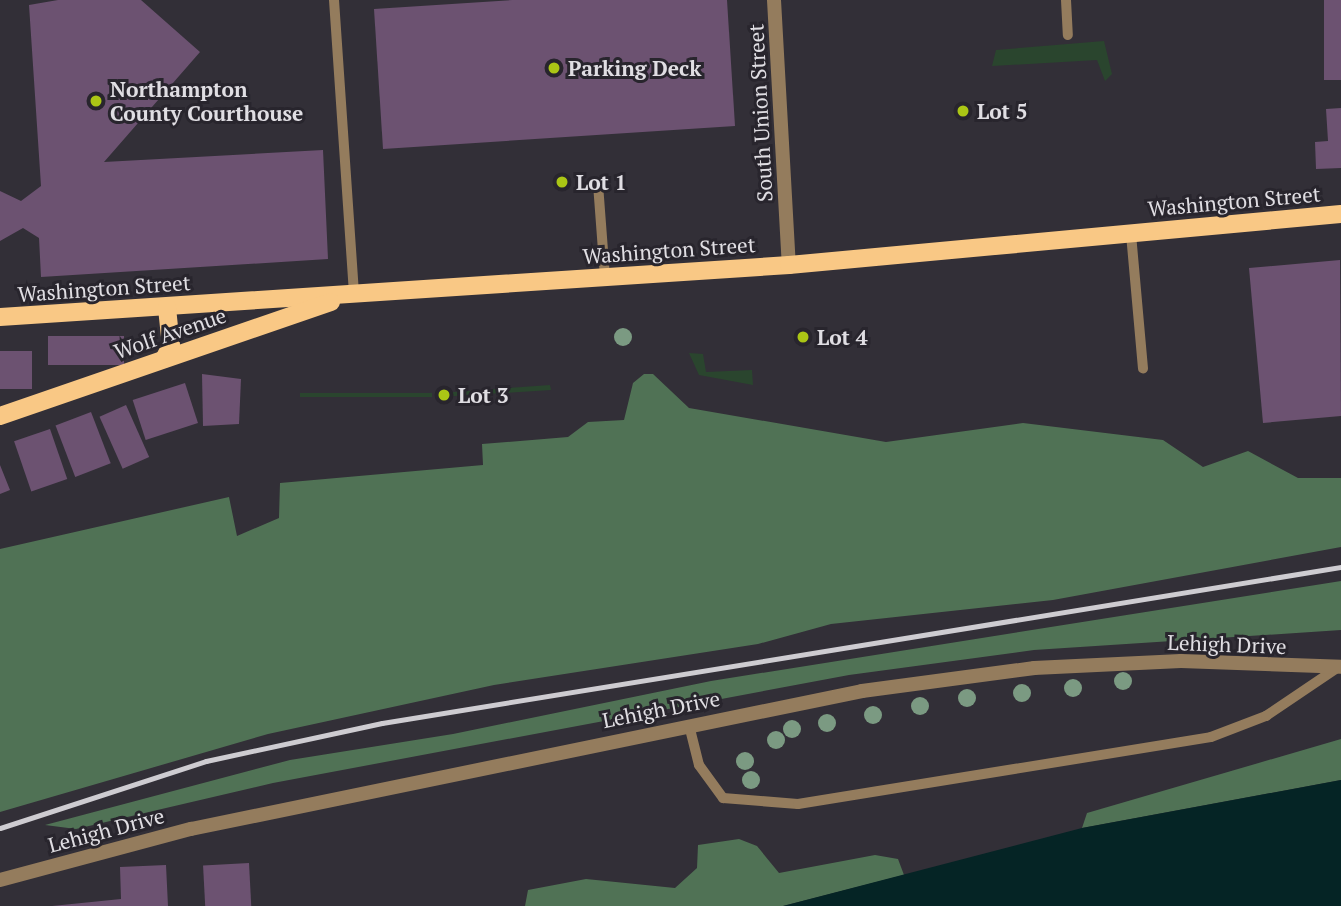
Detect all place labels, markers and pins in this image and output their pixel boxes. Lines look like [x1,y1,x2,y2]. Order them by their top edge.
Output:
place label: Parking Deck [568,55,701,81]
marker: Parking Deck [546,60,562,76]
place label: Northampton County Courthouse [110,76,303,126]
marker: Northampton County Courthouse [88,93,104,109]
place label: Lot 5 [977,98,1028,124]
marker: Lot 5 [955,103,971,119]
place label: Lot 1 [576,169,627,195]
marker: Lot 1 [554,174,570,190]
place label: Lot 4 [817,324,868,350]
marker: Lot 4 [795,329,811,345]
place label: Lot 3 [458,382,509,408]
marker: Lot 3 [436,387,452,403]

